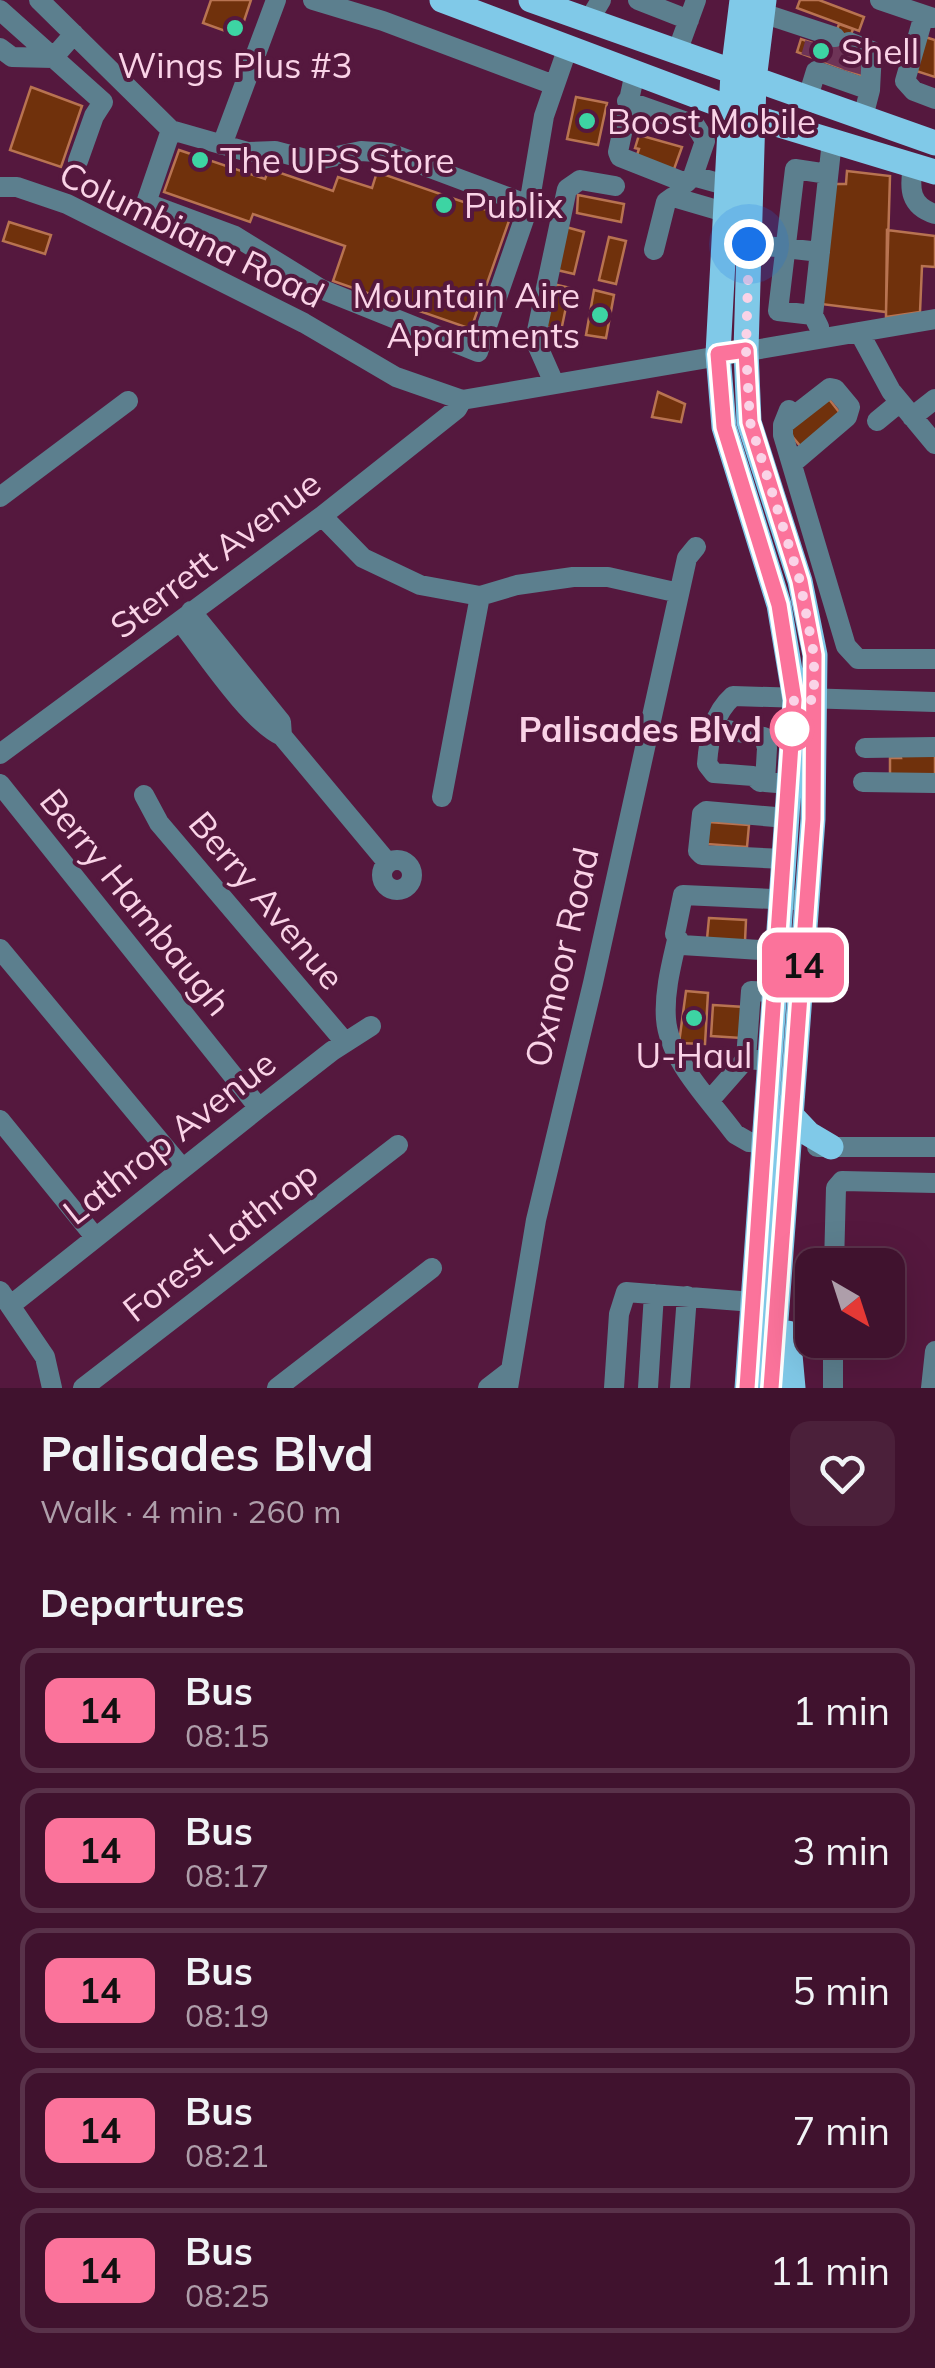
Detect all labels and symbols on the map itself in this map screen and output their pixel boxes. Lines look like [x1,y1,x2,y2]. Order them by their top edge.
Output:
marker: Wings Plus #3 [224,17,246,39]
place label: Shell [841,29,919,73]
marker: Shell [810,40,832,62]
place label: Wings Plus #3 [117,43,353,87]
place label: Boost Mobile [607,99,816,143]
marker: Boost Mobile [576,110,598,132]
place label: The UPS Store [220,138,454,182]
marker: The UPS Store [189,149,211,171]
street label: Columbiana Road [53,151,331,317]
place label: Publix [464,183,563,227]
marker: Publix [433,194,455,216]
your location [724,219,774,269]
place label: Mountain Aire Apartments [352,273,580,357]
marker: Mountain Aire Apartments [589,304,611,326]
street label: Sterrett Avenue [101,461,329,647]
place label: Palisades Blvd [519,707,762,751]
marker: Palisades Blvd [771,708,813,750]
street label: Berry Hambaugh [31,780,241,1024]
street label: Berry Avenue [180,802,354,998]
street label: Oxmoor Road [514,843,608,1071]
line badge: 14 [758,932,848,998]
marker: U-Haul [683,1007,705,1029]
place label: U-Haul [636,1033,752,1077]
street label: Lathrop Avenue [54,1040,284,1234]
street label: Forest Lathrop [114,1151,326,1331]
north arrow [795,1248,905,1358]

